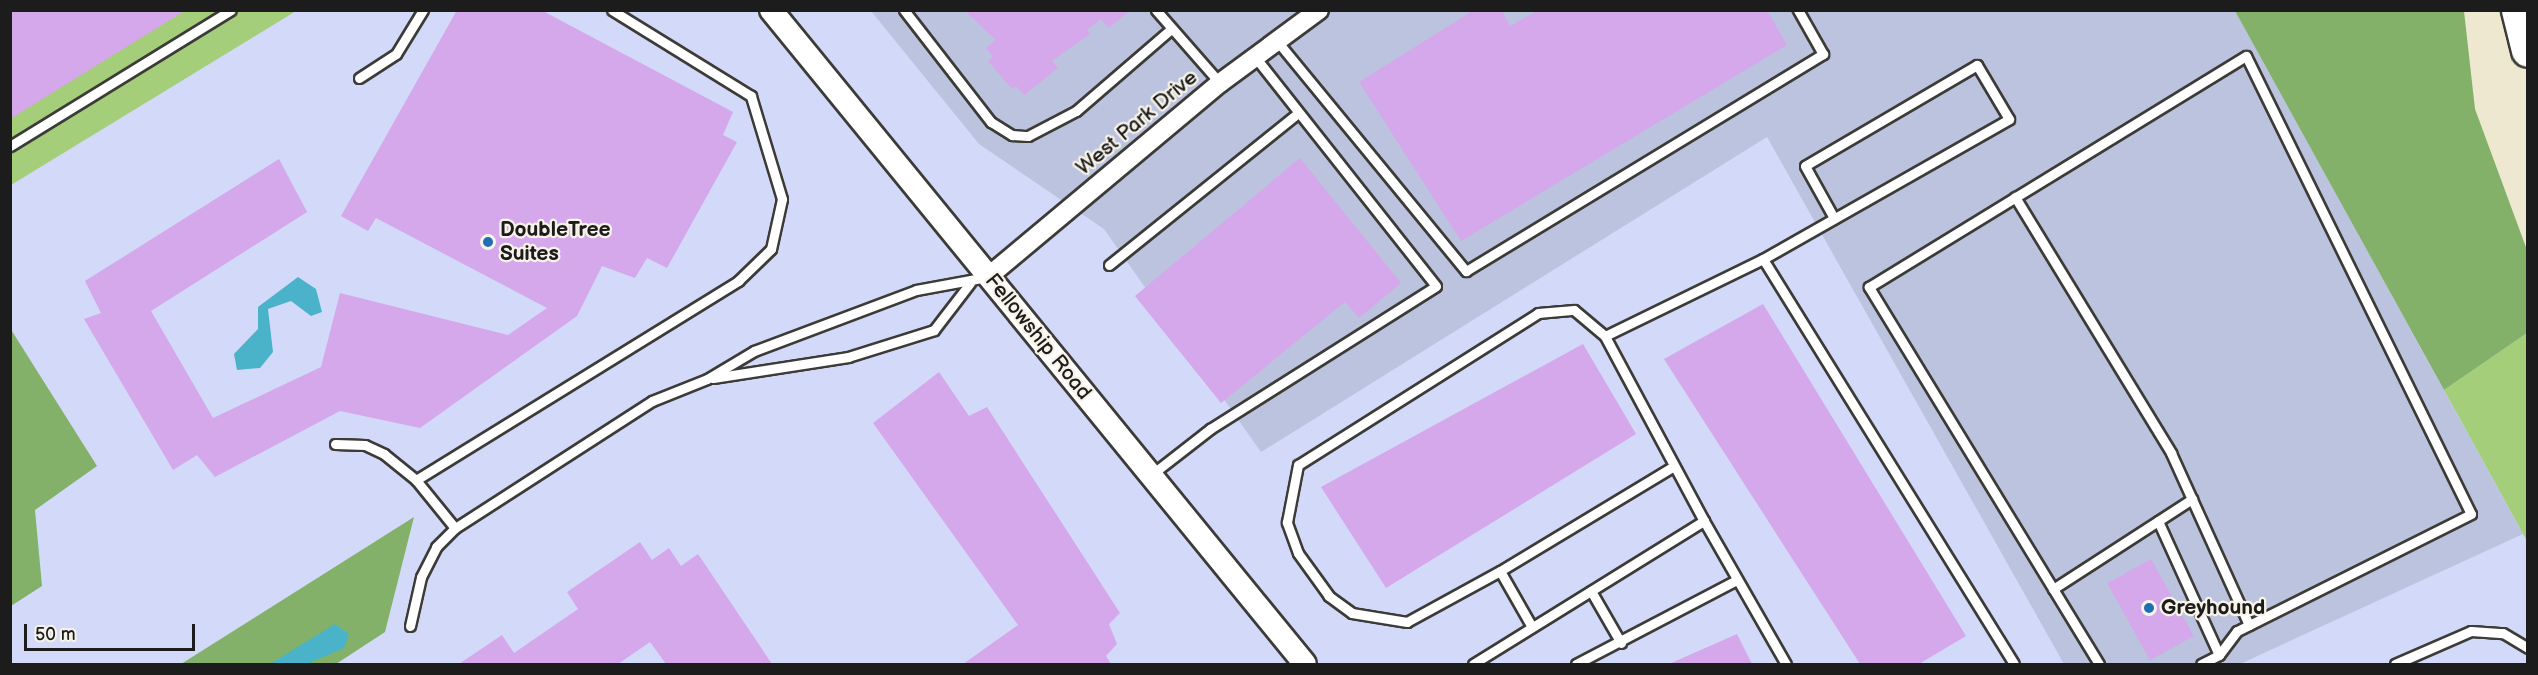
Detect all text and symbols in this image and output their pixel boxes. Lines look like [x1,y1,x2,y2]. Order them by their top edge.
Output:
street label: West Park Drive [1071,65,1203,181]
place label: DoubleTree Suites [500,217,611,267]
marker: DoubleTree Suites [481,235,495,249]
street label: Fellowship Road [979,269,1097,405]
place label: Greyhound [2161,595,2265,621]
marker: Greyhound [2142,601,2156,615]
scale bar [27,612,198,650]
text: 50 m [35,624,76,645]

